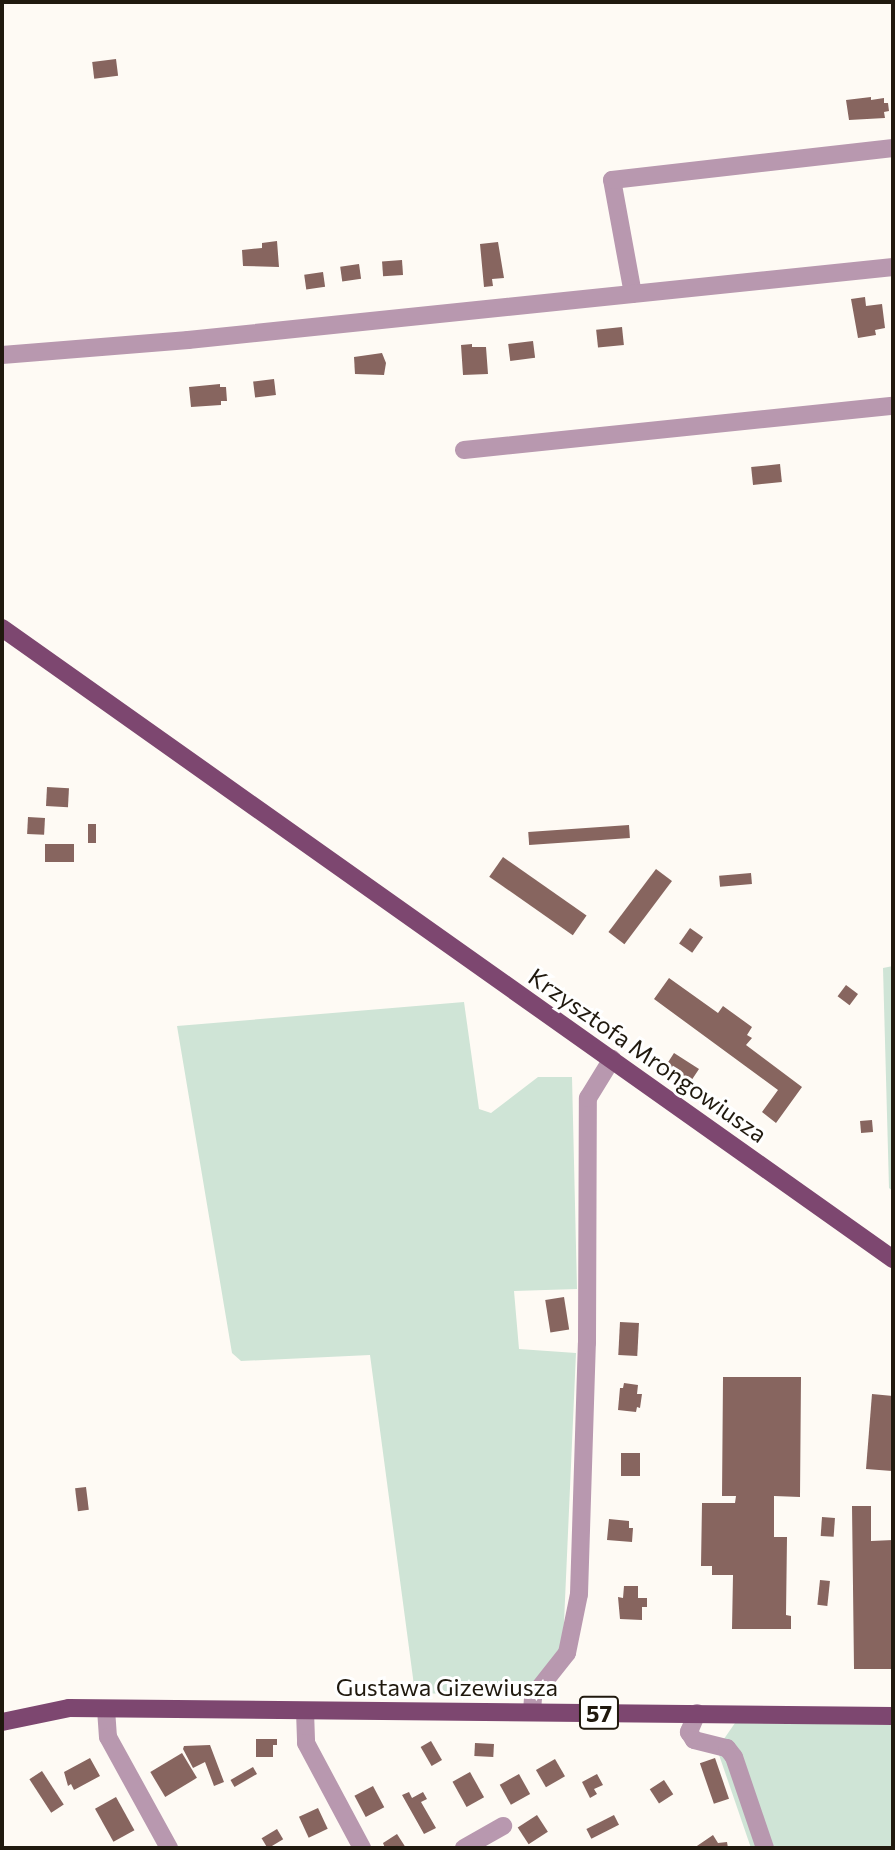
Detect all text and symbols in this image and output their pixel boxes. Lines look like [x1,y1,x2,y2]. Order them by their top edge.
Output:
street label: Krzysztofa Mrongowiusza [523,962,773,1148]
street label: Gustawa Gizewiusza [336,1673,558,1701]
road number: 57 [578,1694,620,1732]

